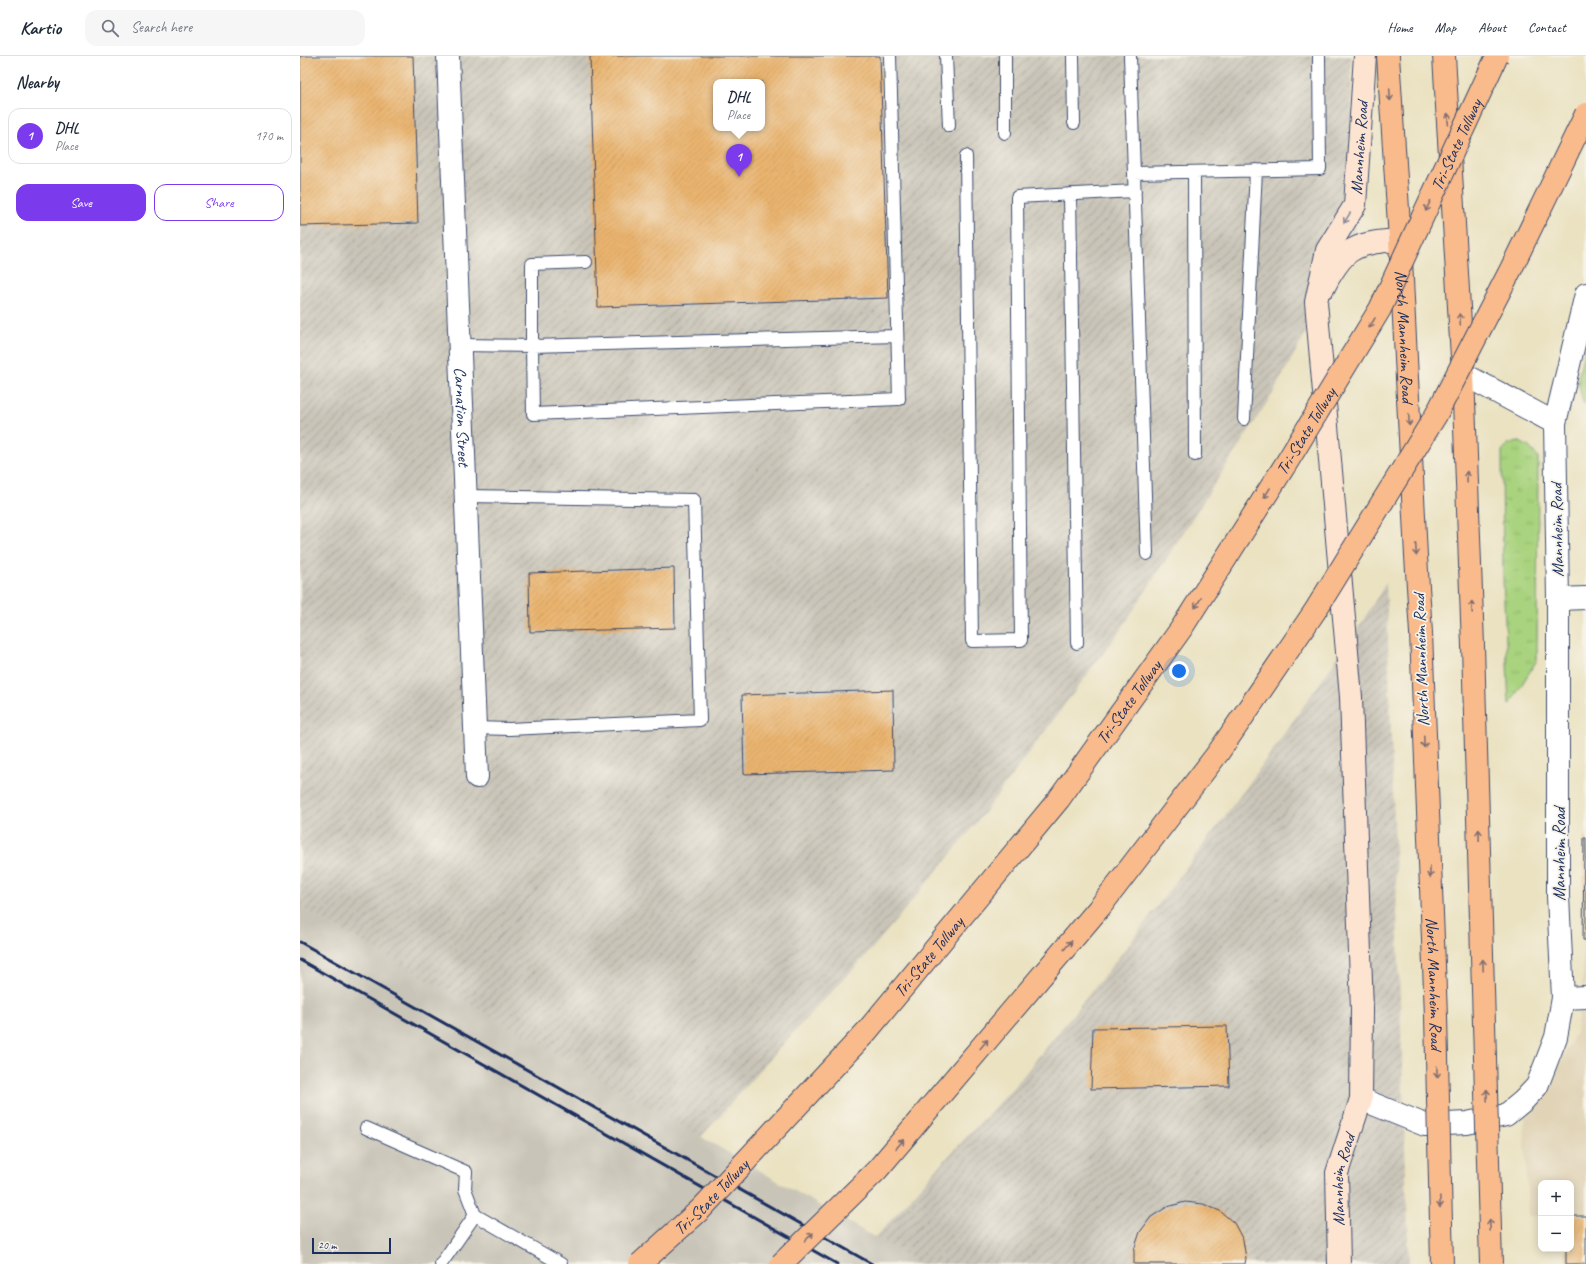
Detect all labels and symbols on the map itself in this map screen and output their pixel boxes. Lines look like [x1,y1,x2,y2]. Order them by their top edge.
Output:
one-way arrow [1387,88,1394,101]
street label: Tri-State Tollway [1426,94,1487,194]
street label: Mannheim Road [1345,97,1373,195]
one-way arrow [1445,113,1452,126]
pin: 1 [726,144,752,177]
one-way arrow [1424,199,1431,211]
one-way arrow [1342,212,1350,224]
street label: North Mannheim Road [1391,270,1419,407]
one-way arrow [1456,313,1464,326]
one-way arrow [1367,317,1375,329]
street label: Carnation Street [450,367,475,469]
street label: Tri-State Tollway [1271,382,1341,479]
one-way arrow [1405,413,1413,426]
one-way arrow [1463,471,1471,484]
street label: Mannheim Road [1546,480,1568,577]
one-way arrow [1263,487,1271,499]
one-way arrow [1412,543,1419,556]
street label: North Mannheim Road [1408,590,1434,727]
one-way arrow [1193,597,1201,609]
one-way arrow [1468,601,1476,614]
street label: Tri-State Tollway [1091,655,1166,748]
your location [1169,661,1189,681]
one-way arrow [1421,735,1428,748]
street label: Mannheim Road [1549,804,1570,901]
one-way arrow [1475,829,1483,842]
one-way arrow [1426,865,1433,878]
street label: Tri-State Tollway [889,911,969,1001]
street label: North Mannheim Road [1422,917,1447,1054]
one-way arrow [1063,940,1072,950]
one-way arrow [1479,959,1487,972]
one-way arrow [979,1039,988,1050]
one-way arrow [1433,1065,1441,1078]
one-way arrow [1483,1089,1491,1102]
street label: Mannheim Road [1326,1128,1361,1226]
one-way arrow [895,1138,904,1149]
street label: Tri-State Tollway [669,1153,754,1239]
one-way arrow [1436,1195,1444,1208]
one-way arrow [1486,1219,1494,1232]
one-way arrow [804,1232,814,1242]
scale bar [312,1236,391,1255]

